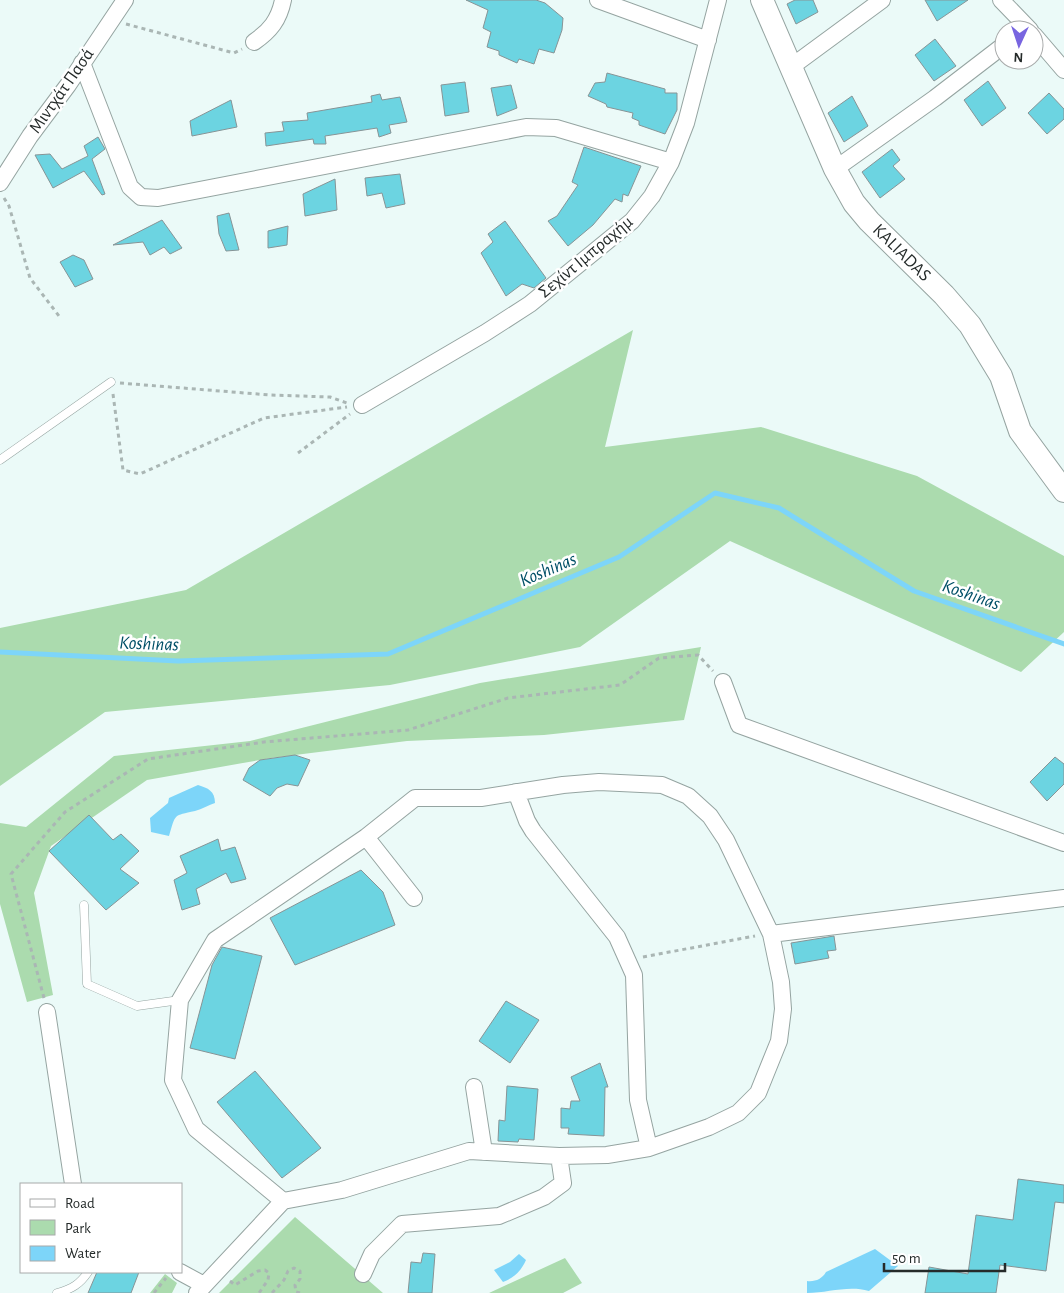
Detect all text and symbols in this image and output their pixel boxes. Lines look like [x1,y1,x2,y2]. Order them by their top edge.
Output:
north arrow [994,20,1044,70]
street label: Μιντχάτ Πασά [26,45,98,137]
text: N [1013,50,1024,64]
street label: Σεχίντ Ιμπραχήμ [535,211,637,301]
street label: KALIADAS [869,221,934,285]
water label: Koshinas [517,550,579,590]
water label: Koshinas [940,576,1002,614]
water label: Koshinas [119,633,179,655]
legend [20,1183,182,1273]
text: Road [65,1196,95,1211]
text: Park [65,1221,91,1236]
scale bar [884,1240,1005,1272]
text: Water [65,1246,101,1261]
text: 50 m [892,1251,921,1266]

